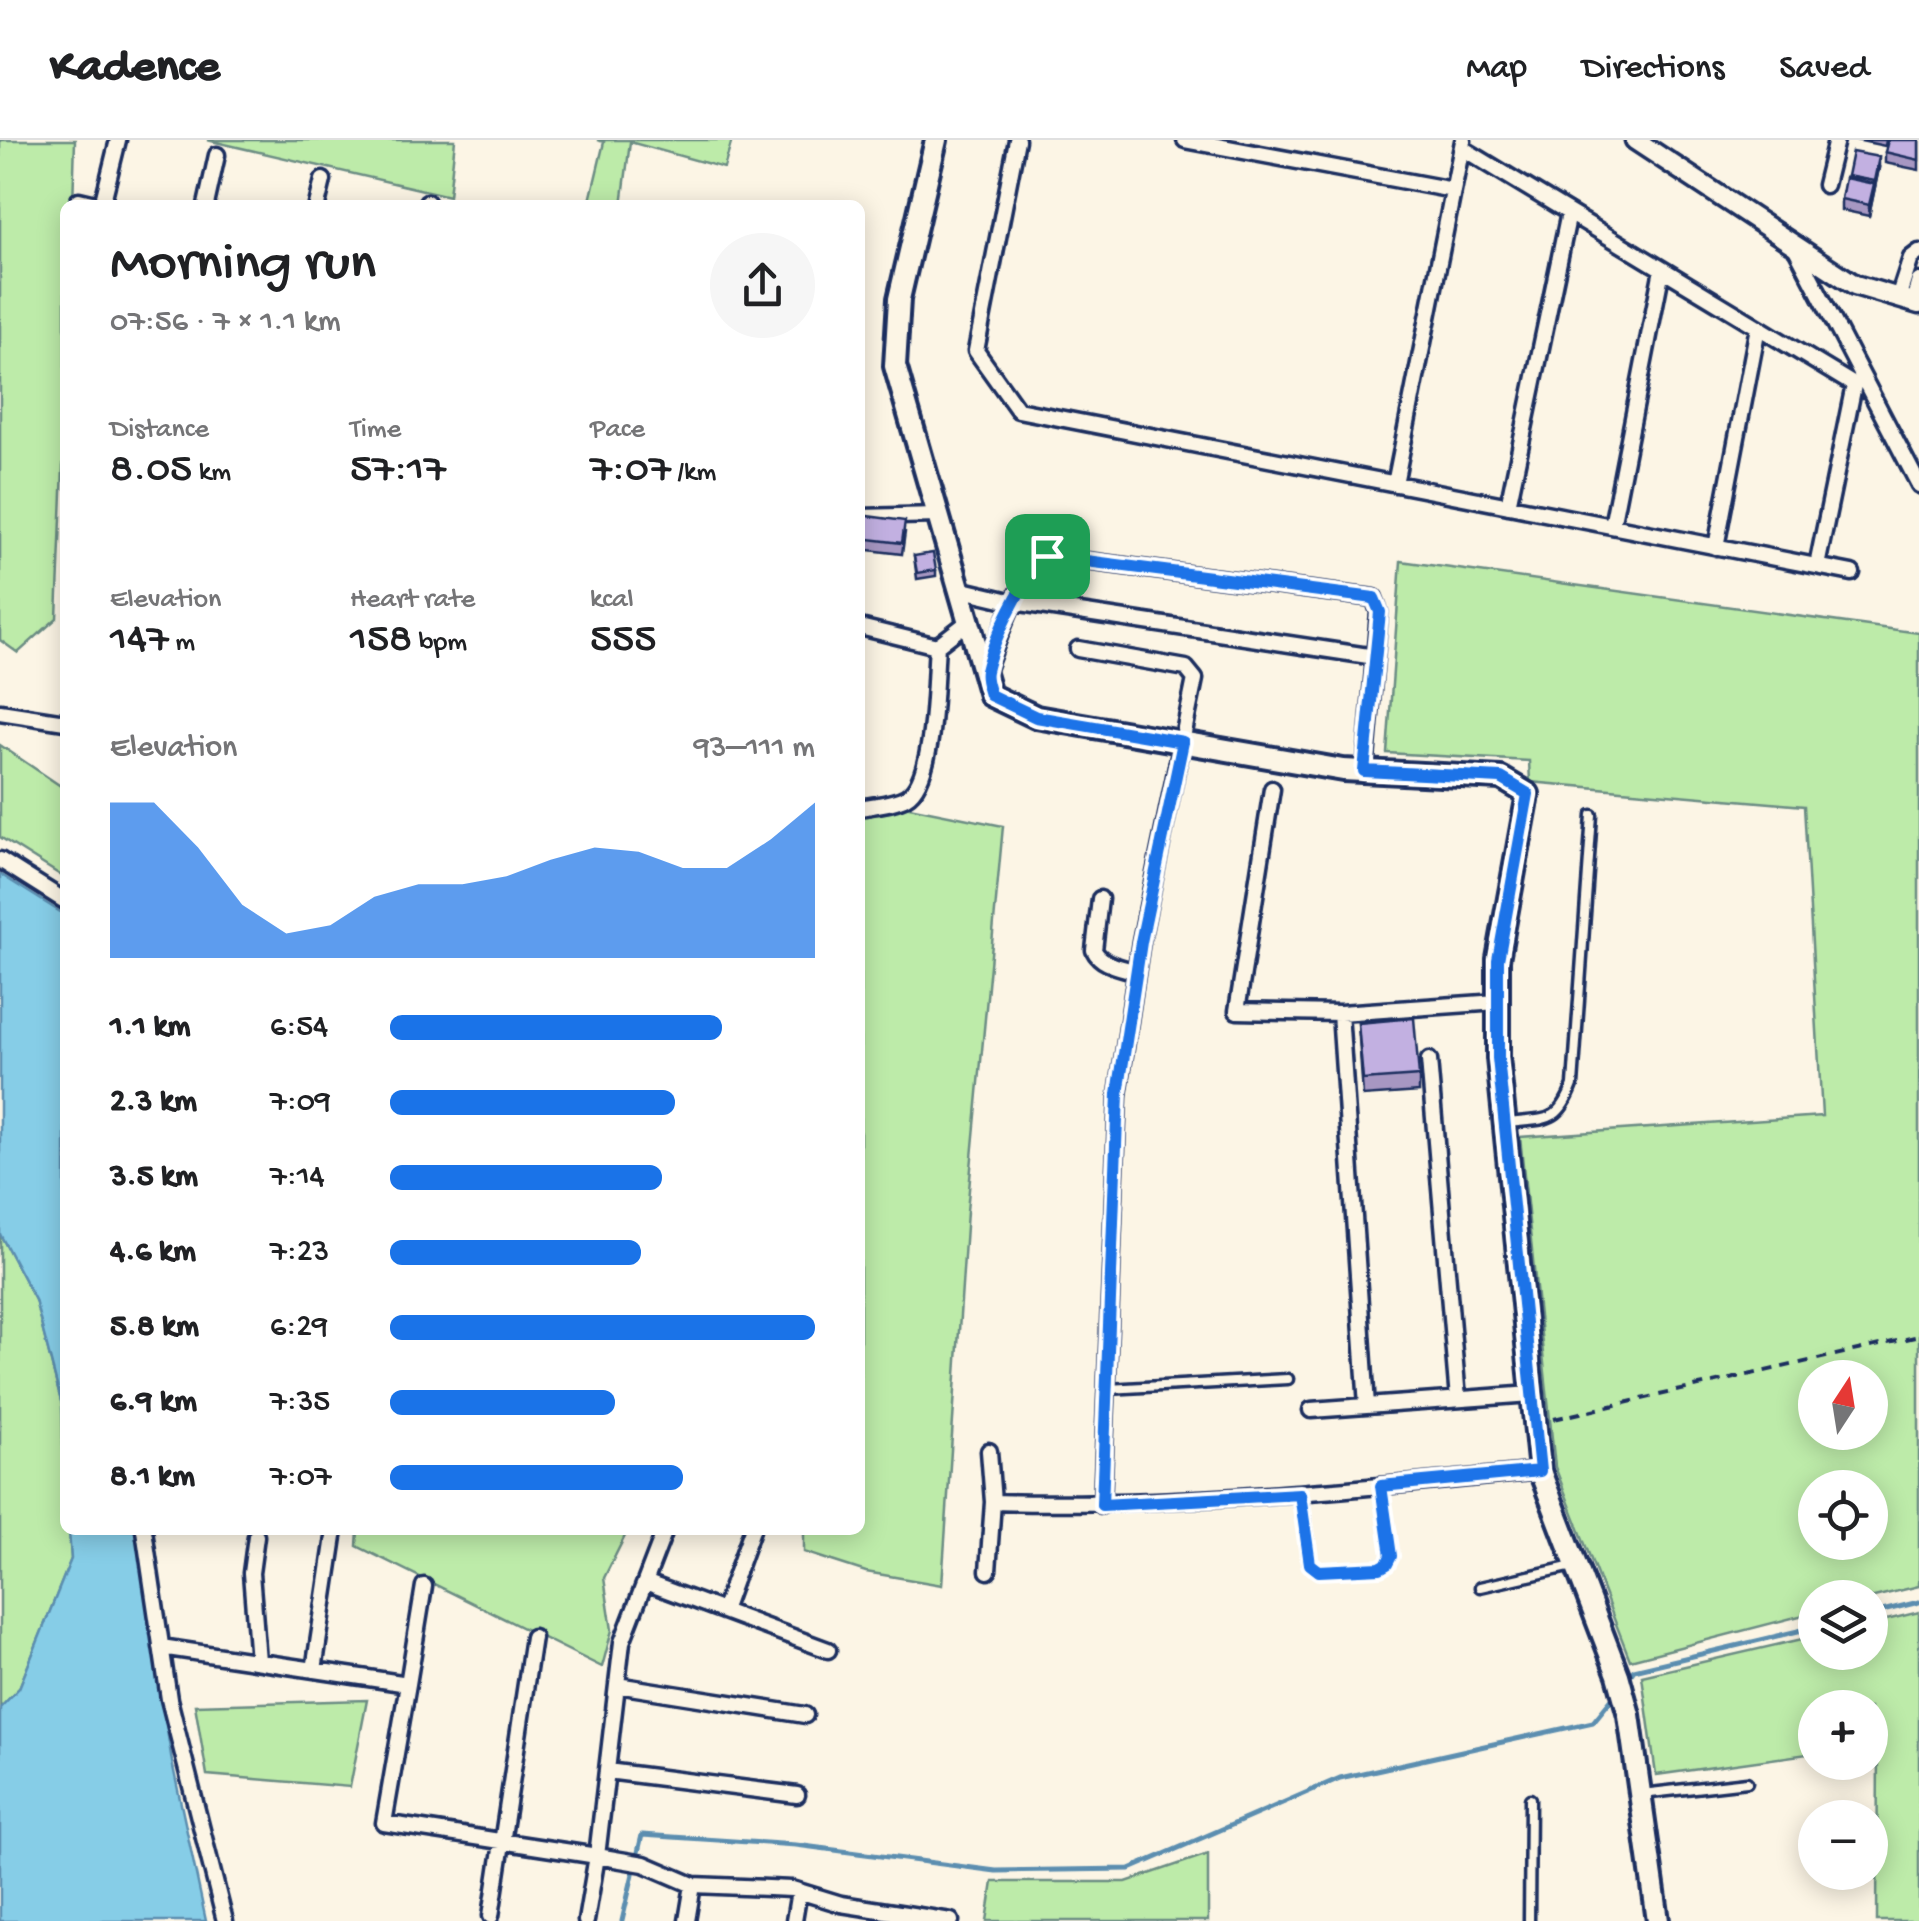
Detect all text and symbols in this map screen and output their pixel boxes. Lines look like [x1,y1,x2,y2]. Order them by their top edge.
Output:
text: Kadence [50,41,220,98]
text: Map [1466,49,1527,90]
text: Directions [1582,49,1724,90]
text: Saved [1779,49,1869,90]
button: share [710,233,815,338]
text: Morning run [110,234,376,298]
text: 07:56 · 7 × 1.1 km [110,304,341,342]
text: Distance [110,414,209,447]
text: Time [350,414,401,447]
text: Pace [590,414,645,447]
text: 8.05 [110,447,192,496]
text: 57:17 [350,447,446,496]
text: 7:07 [590,447,671,496]
text: km [192,457,231,490]
text: /km [671,457,716,490]
pin [1005,514,1090,599]
icon: arrive [1020,529,1075,584]
text: Elevation [110,584,221,617]
text: Heart rate [350,584,475,617]
text: kcal [590,584,634,617]
text: 147 [110,617,169,666]
text: 158 [350,617,412,666]
text: 555 [590,617,656,666]
text: m [169,627,195,660]
text: bpm [412,627,467,660]
text: Elevation [110,730,237,768]
text: 93–111 m [694,730,815,768]
text: 1.1 km [110,1009,190,1047]
text: 6:54 [270,1009,328,1047]
text: 2.3 km [110,1084,197,1122]
text: 7:09 [270,1084,331,1122]
text: 3.5 km [110,1159,198,1197]
text: 7:14 [270,1159,325,1197]
text: 4.6 km [110,1234,196,1272]
text: 7:23 [270,1234,329,1272]
text: 5.8 km [110,1309,199,1347]
text: 6:29 [270,1309,328,1347]
north arrow [1798,1360,1888,1450]
map controls [1798,1360,1888,1890]
text: 6.9 km [110,1384,197,1422]
text: 7:35 [270,1384,330,1422]
text: 8.1 km [110,1459,195,1497]
text: 7:07 [270,1459,332,1497]
button: locate [1798,1470,1888,1560]
button: layers [1798,1580,1888,1670]
button: + [1798,1690,1888,1780]
button: − [1798,1800,1888,1890]

